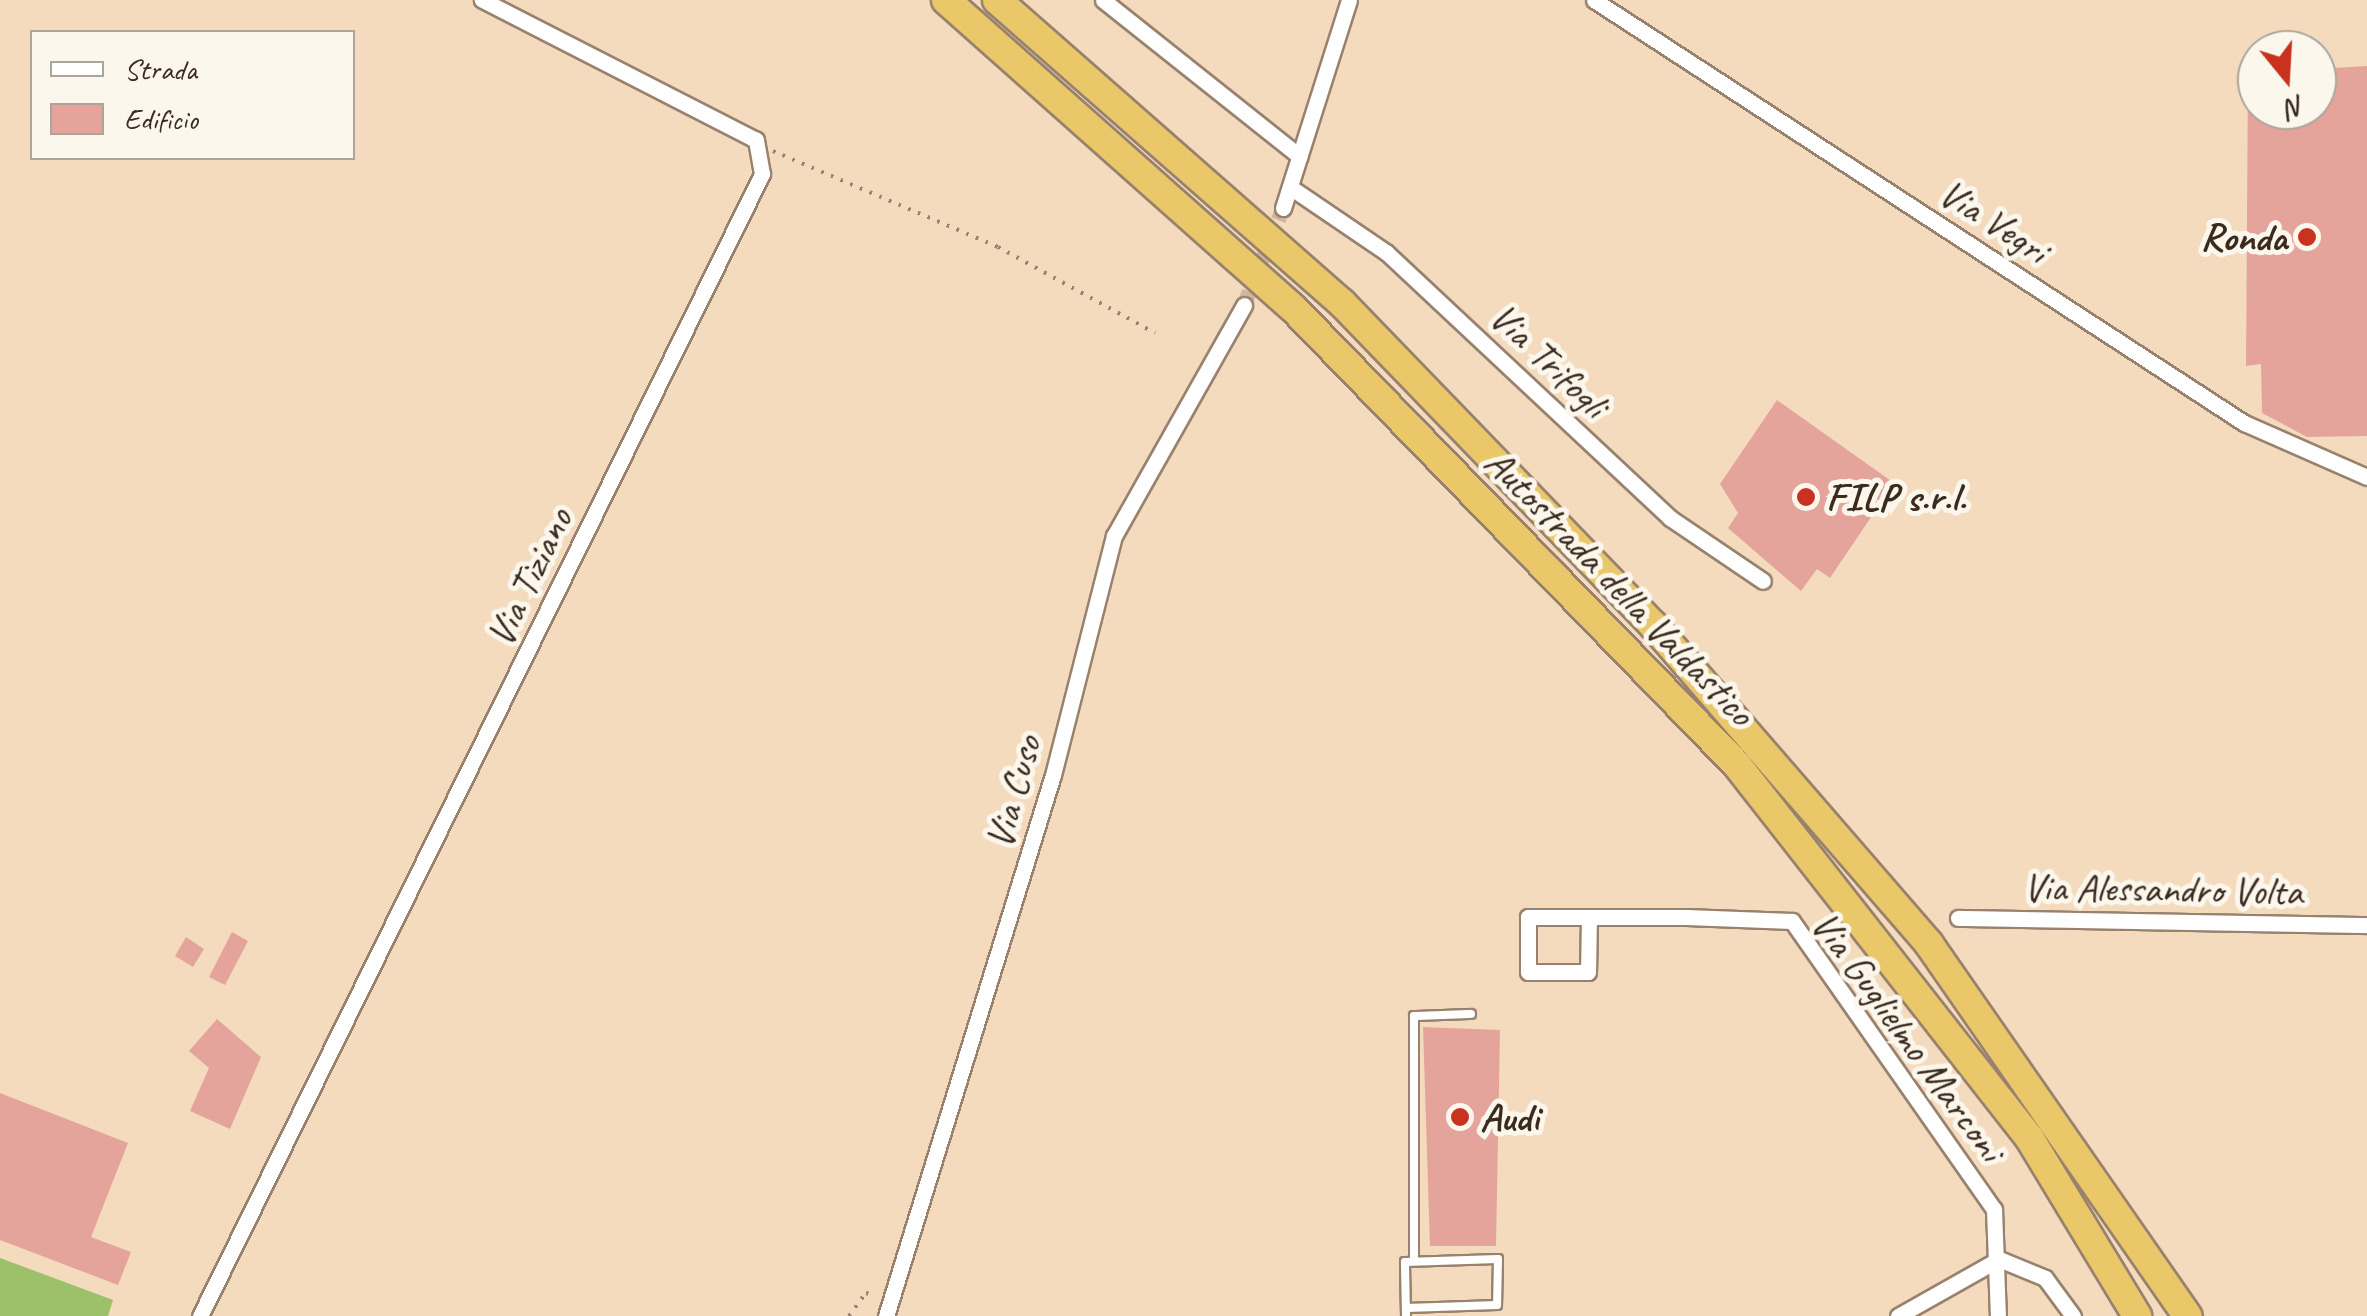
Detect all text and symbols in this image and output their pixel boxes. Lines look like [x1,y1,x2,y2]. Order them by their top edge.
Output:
legend [30,30,355,160]
north arrow [2237,30,2337,130]
text: Strada [124,50,197,88]
text: N [2282,88,2309,126]
text: Edificio [124,100,198,138]
street label: Via Vegri [1930,168,2058,274]
place label: Ronda [2200,213,2287,261]
marker: Ronda [2296,226,2318,248]
street label: Via Trifogli [1480,293,1618,427]
street label: Autostrada della Valdastico [1475,439,1765,735]
place label: FILP s.r.l. [1826,473,1966,521]
marker: FILP s.r.l. [1795,486,1817,508]
street label: Via Tiziano [475,500,583,654]
street label: Via Cuso [974,731,1052,853]
street label: Via Alessandro Volta [2024,863,2302,915]
street label: Via Guglielmo Marconi [1801,902,2015,1170]
place label: Audi [1480,1093,1539,1141]
marker: Audi [1449,1106,1471,1128]

